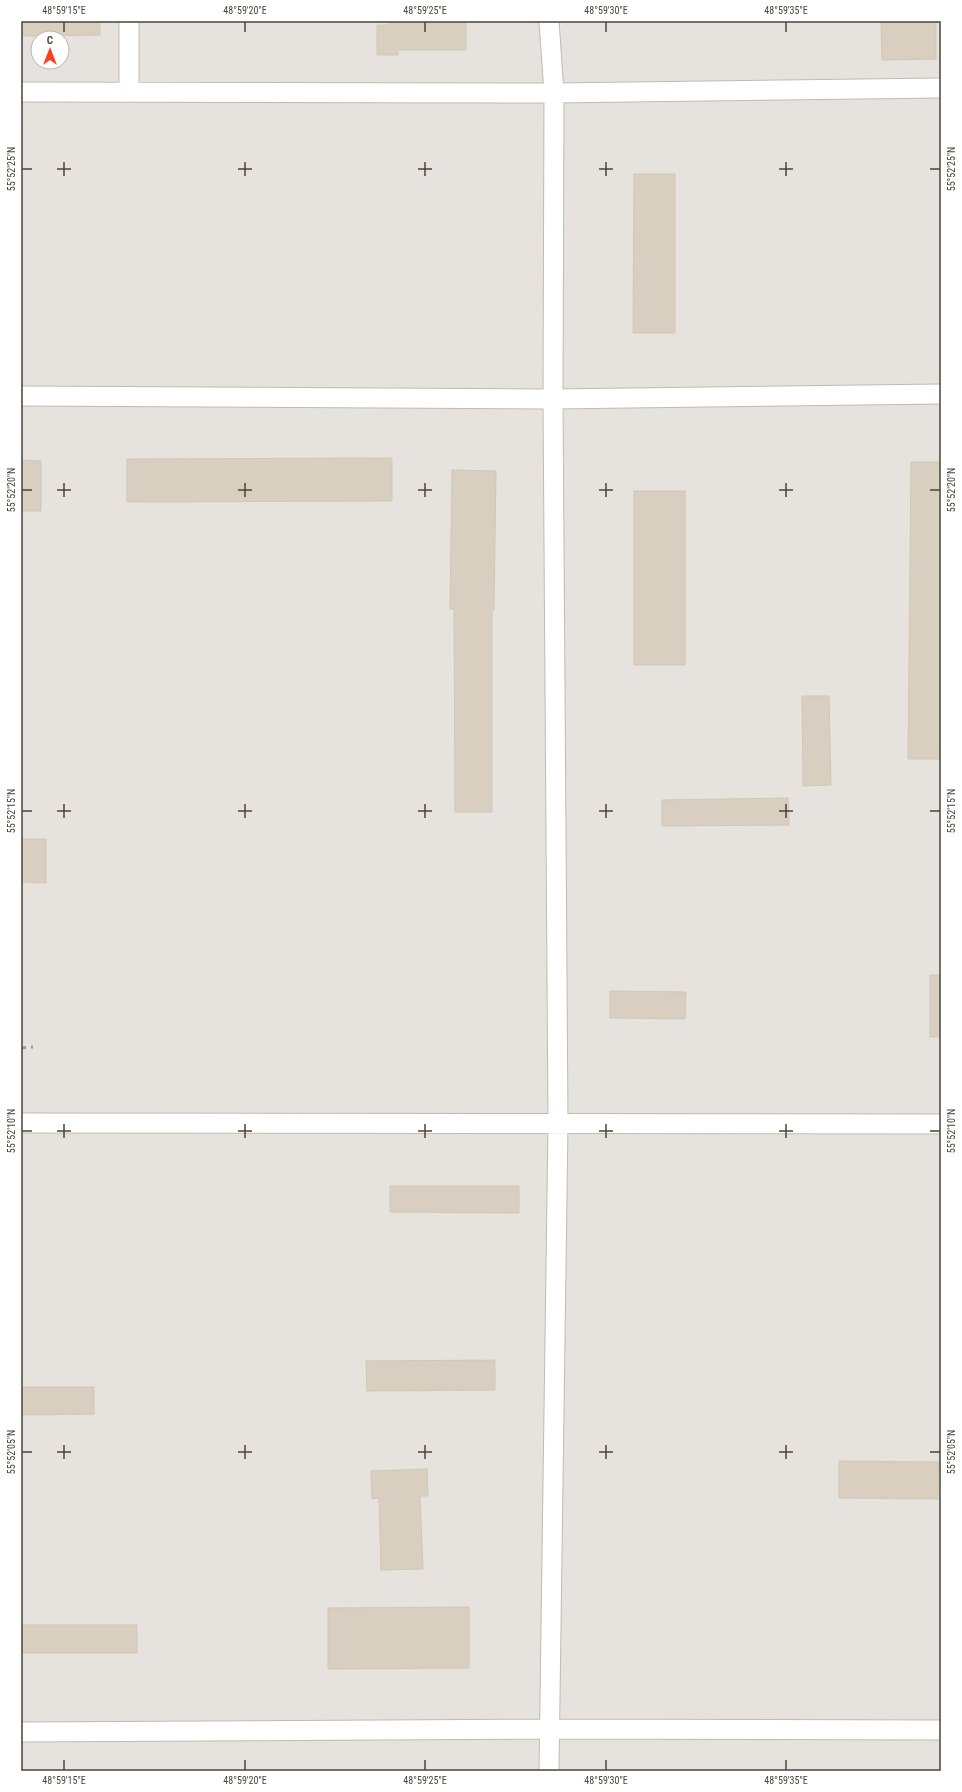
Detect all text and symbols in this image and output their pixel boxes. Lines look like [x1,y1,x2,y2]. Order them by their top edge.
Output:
text: 48°59'15"E [42,5,86,16]
text: 48°59'20"E [223,5,267,16]
text: 48°59'25"E [403,5,447,16]
text: 48°59'30"E [584,5,628,16]
text: 48°59'35"E [764,5,808,16]
north arrow [30,30,70,70]
text: С [47,34,53,47]
text: 55°52'25"N [6,147,17,191]
text: 55°52'25"N [946,147,957,191]
text: 55°52'20"N [6,468,17,512]
text: 55°52'20"N [946,468,957,512]
text: 55°52'15"N [6,789,17,833]
text: 55°52'15"N [946,789,957,833]
text: 55°52'10"N [6,1109,17,1153]
text: 55°52'10"N [946,1109,957,1153]
text: 55°52'05"N [6,1430,17,1474]
text: 55°52'05"N [946,1430,957,1474]
text: 48°59'15"E [42,1775,86,1786]
text: 48°59'20"E [223,1775,267,1786]
text: 48°59'25"E [403,1775,447,1786]
text: 48°59'30"E [584,1775,628,1786]
text: 48°59'35"E [764,1775,808,1786]

